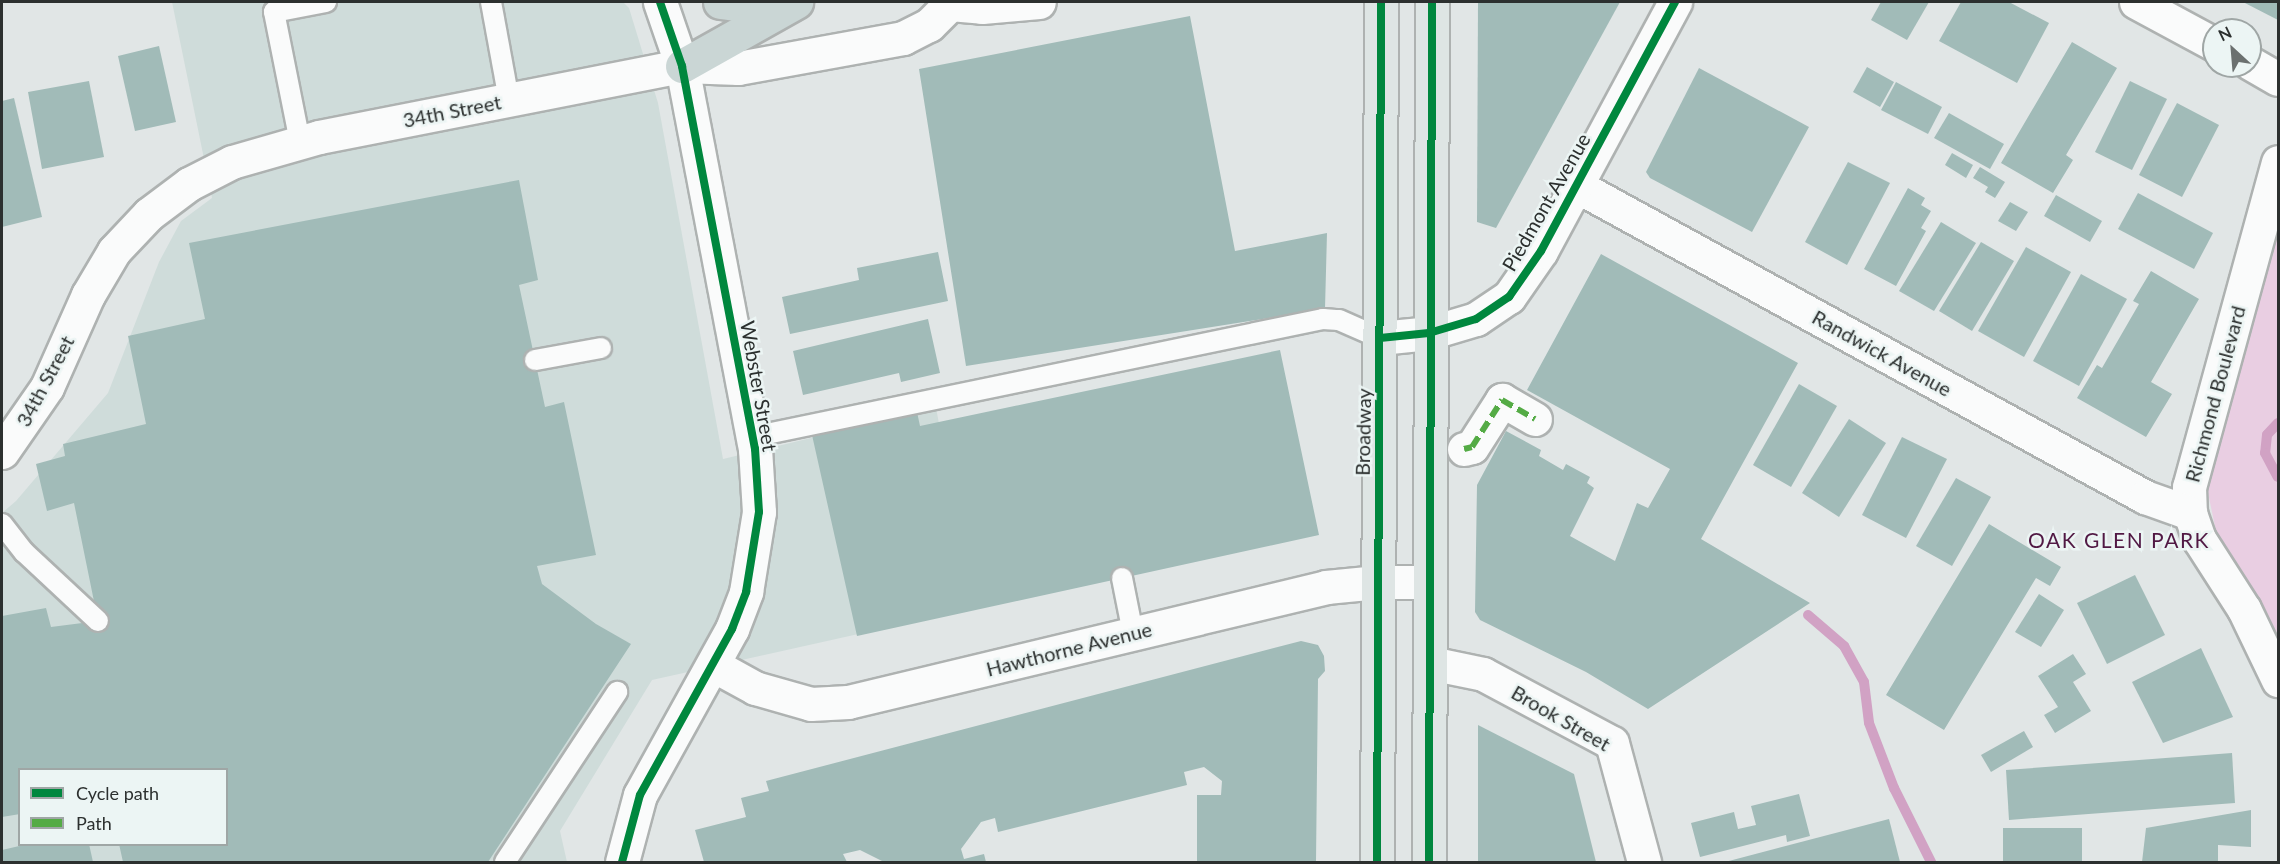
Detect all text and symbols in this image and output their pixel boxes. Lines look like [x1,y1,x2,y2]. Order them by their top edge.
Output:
north arrow [2202,18,2262,78]
text: N [2215,22,2234,44]
street label: 34th Street [401,90,503,132]
street label: Piedmont Avenue [1497,129,1595,275]
street label: Richmond Boulevard [2180,303,2250,485]
street label: Randwick Avenue [1808,305,1956,401]
street label: Webster Street [736,319,782,453]
street label: 34th Street [11,332,79,430]
street label: Broadway [1350,388,1376,476]
district label: OAK GLEN PARK [2028,527,2210,553]
street label: Hawthorne Avenue [983,617,1155,681]
street label: Brook Street [1507,680,1615,756]
legend [18,768,228,846]
text: Cycle path [76,782,159,804]
text: Path [76,812,112,834]

